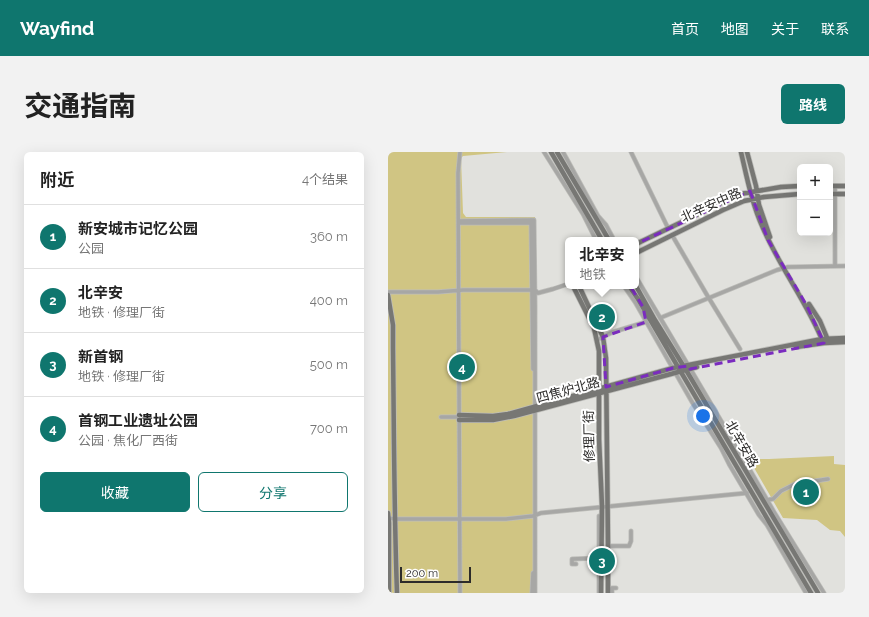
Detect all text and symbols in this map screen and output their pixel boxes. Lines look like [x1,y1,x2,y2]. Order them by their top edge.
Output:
text: Wayfind [20,17,94,39]
text: 首页 [671,21,699,37]
text: 地图 [721,21,749,37]
text: 关于 [771,21,799,37]
text: 联系 [821,21,849,37]
button: 路线 [781,84,845,124]
text: 交通指南 [24,90,136,123]
map controls [797,164,833,236]
button: + [797,164,833,200]
text: 附近 [40,170,74,190]
text: 4个结果 [302,172,348,187]
street label: 北辛安中路 [678,185,744,225]
button: − [797,200,833,236]
text: 新安城市记忆公园 [78,220,198,238]
text: 1 [50,229,56,244]
text: 360 m [310,229,348,244]
popup [565,237,639,289]
text: 公园 [78,241,104,256]
text: 北辛安 [579,246,625,264]
text: 地铁 [579,267,606,282]
text: 北辛安 [78,284,123,302]
text: 2 [49,293,57,308]
text: 400 m [310,293,348,308]
pin: 2 [589,302,615,332]
text: 地铁 · 修理厂街 [78,305,165,320]
text: 新首钢 [78,348,123,366]
pin: 4 [449,352,475,382]
text: 3 [49,357,57,372]
text: 500 m [310,357,348,372]
text: 地铁 · 修理厂街 [78,369,165,384]
street label: 四焦炉北路 [535,374,601,406]
your location [693,406,713,426]
street label: 修理厂街 [581,410,597,462]
text: 首钢工业遗址公园 [78,412,198,430]
street label: 北辛安路 [723,418,761,470]
text: 4 [49,421,57,436]
text: 700 m [310,421,348,436]
text: 公园 · 焦化厂西街 [78,433,178,448]
button: 收藏 [40,472,190,512]
button: 分享 [198,472,348,512]
pin: 1 [793,477,819,507]
pin: 3 [589,546,615,576]
scale bar [400,565,471,584]
text: 200 m [406,567,438,580]

